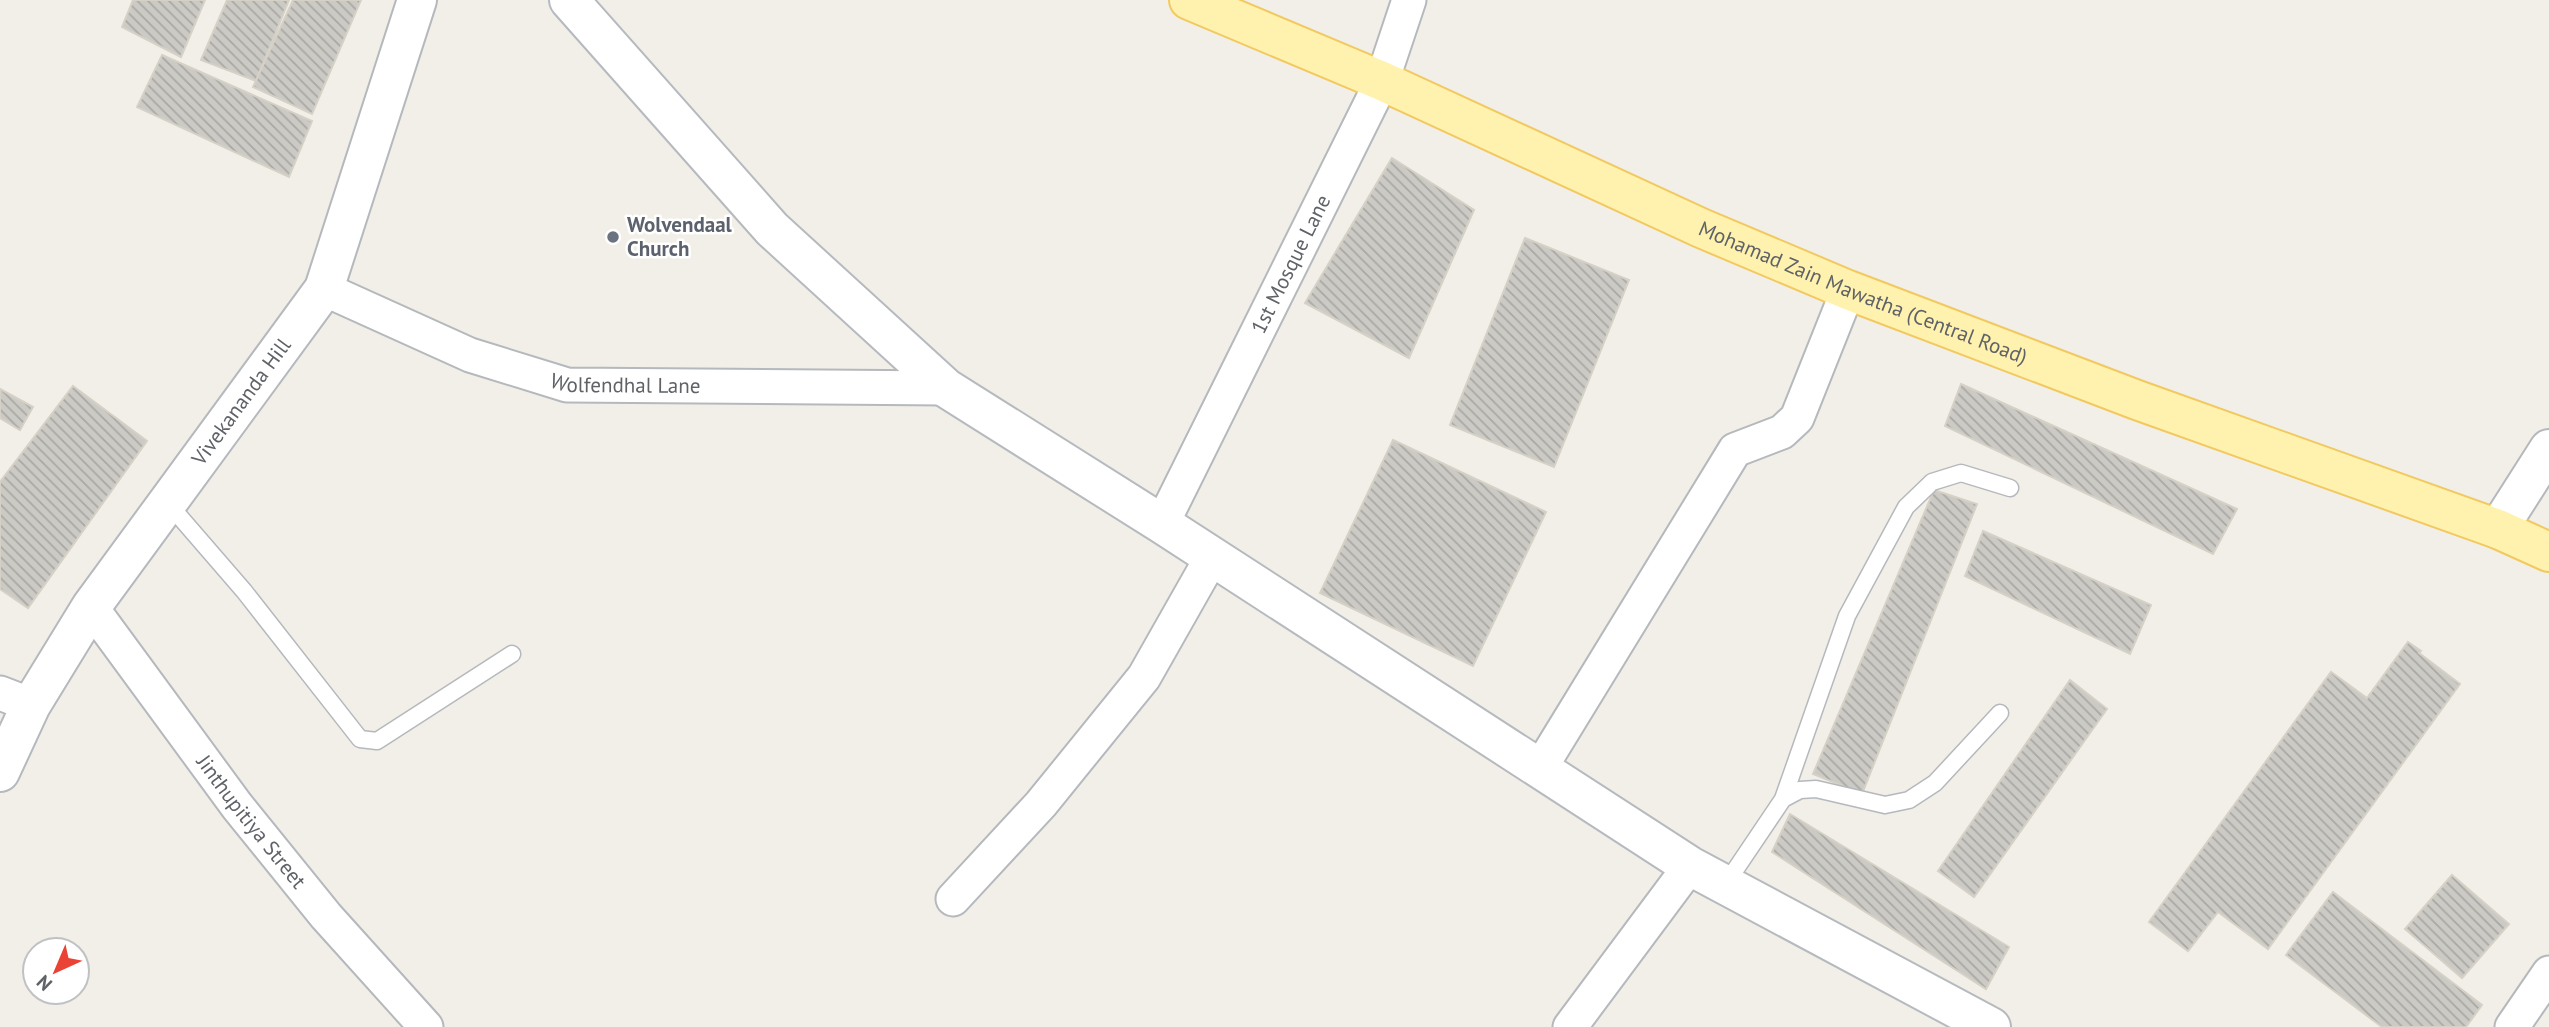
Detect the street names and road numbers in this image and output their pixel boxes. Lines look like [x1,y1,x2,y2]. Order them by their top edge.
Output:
street label: 1st Mosque Lane [1245,190,1336,338]
street label: Mohamad Zain Mawatha (Central Road) [1695,215,2031,370]
street label: Vivekananda Hill [185,333,297,471]
street label: Wolfendhal Lane [547,367,701,399]
street label: Jinthupitiya Street [190,748,312,894]

